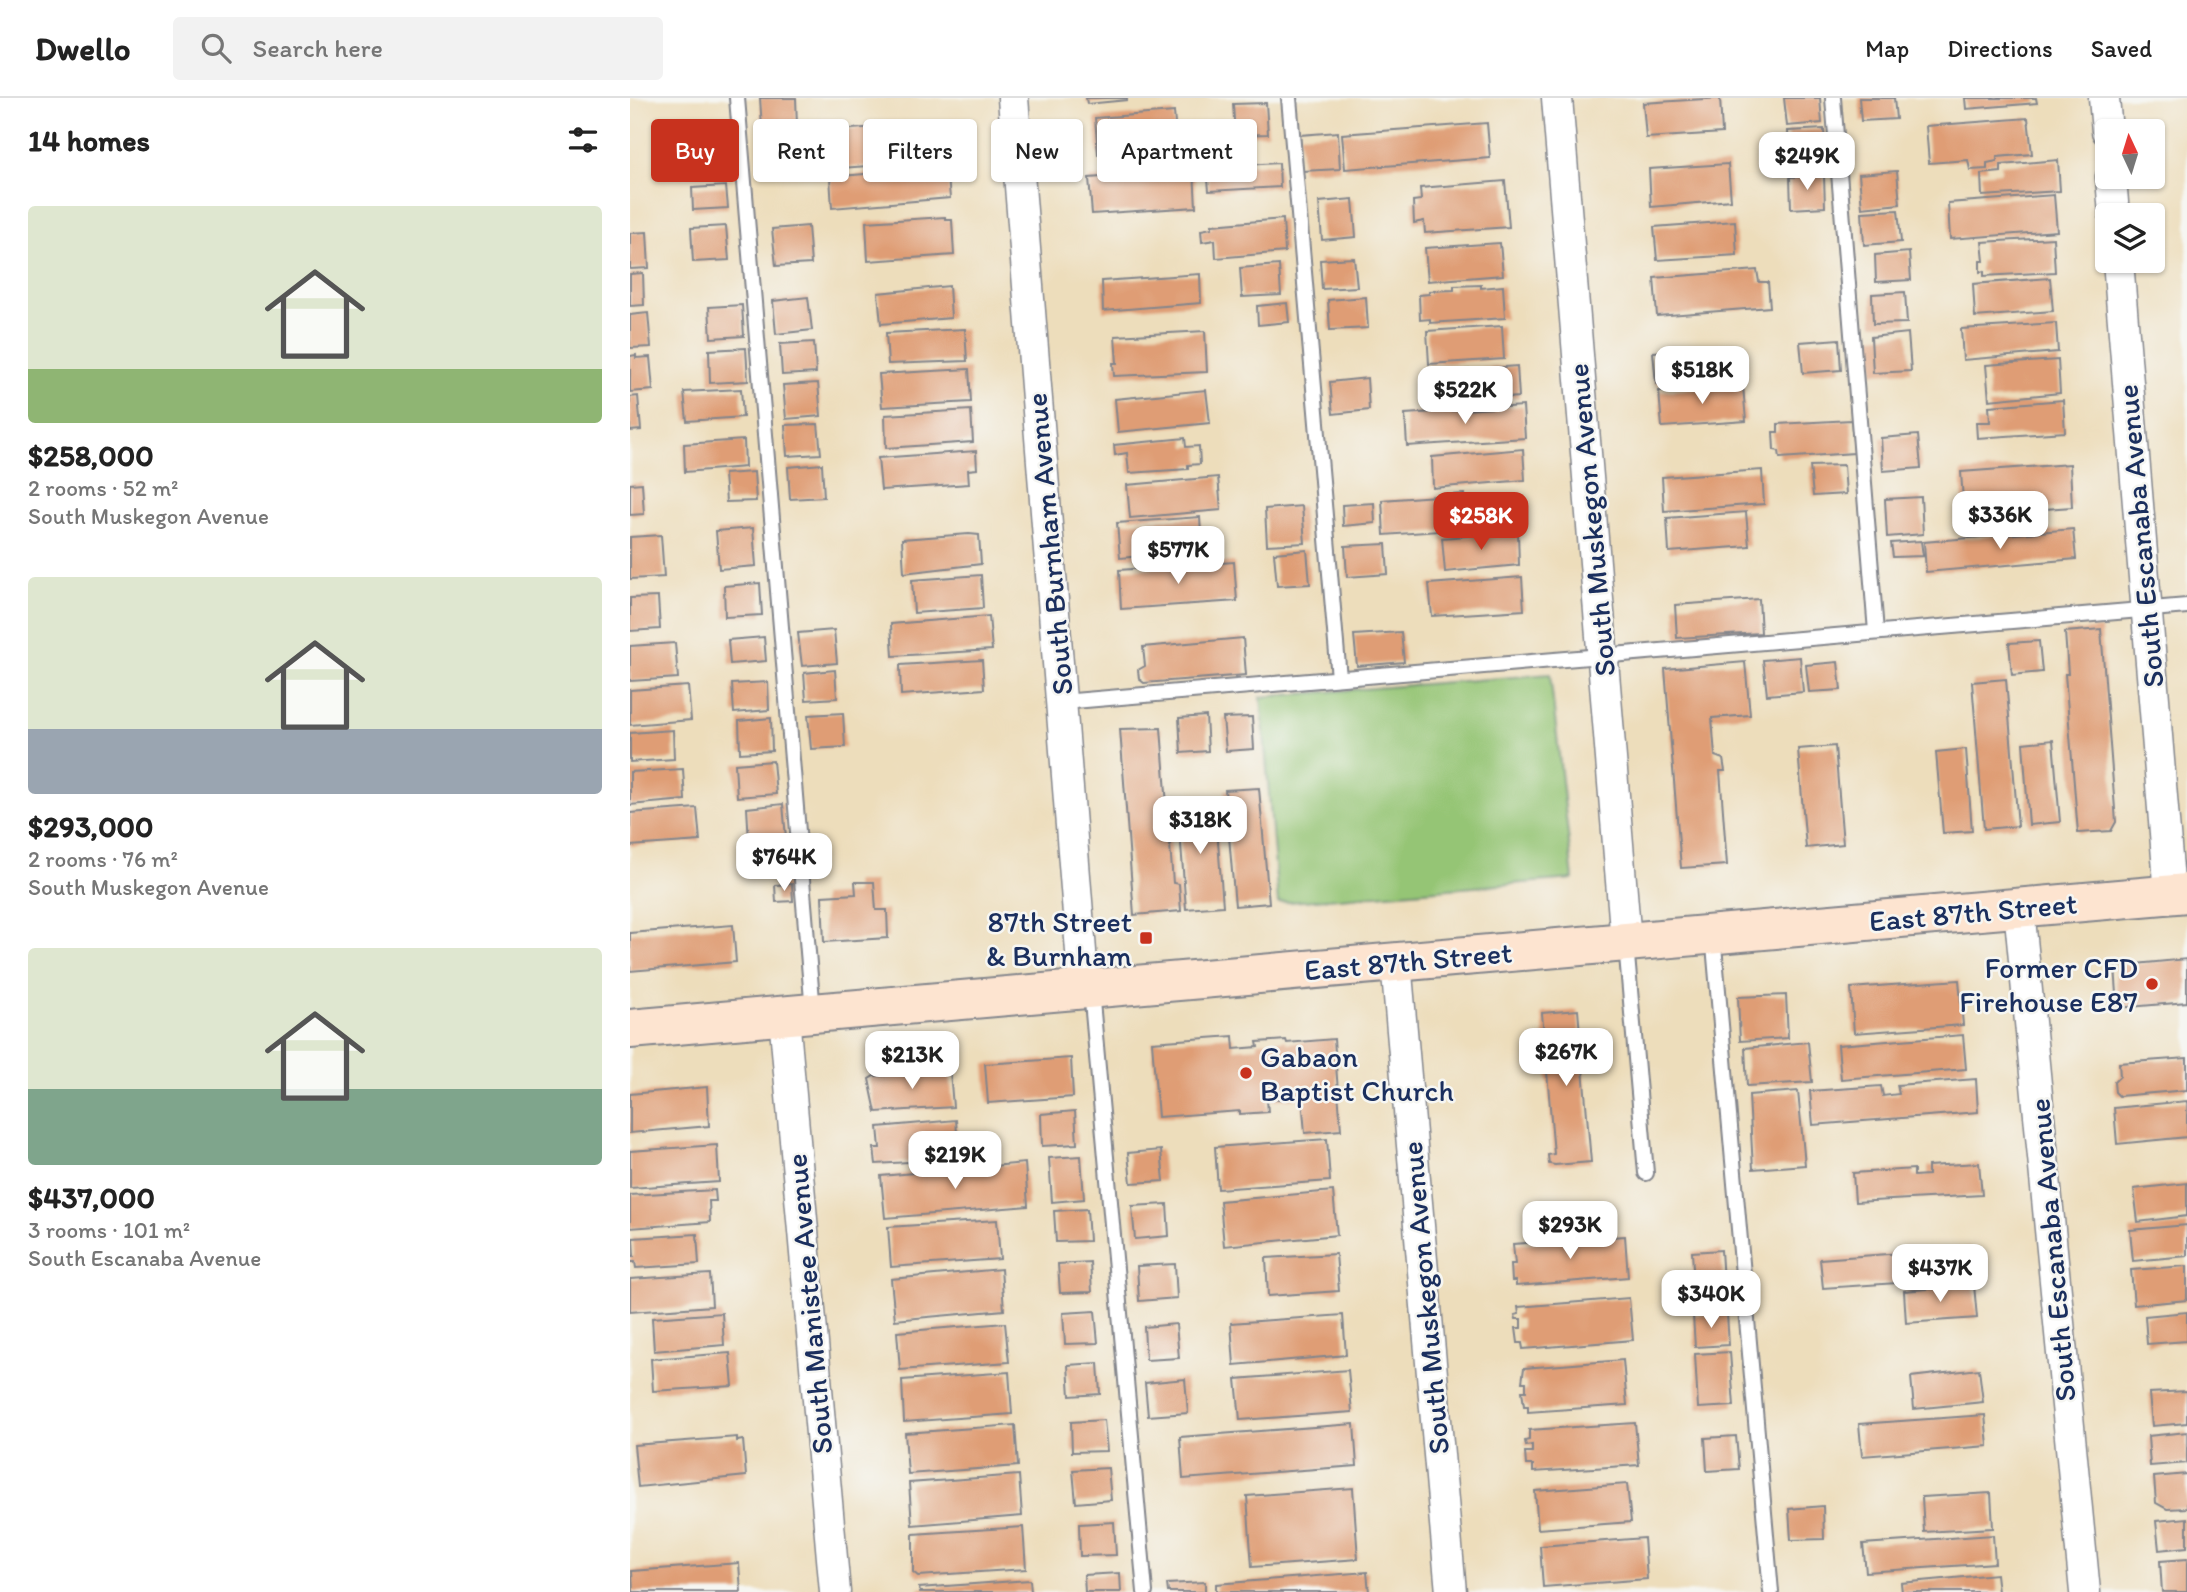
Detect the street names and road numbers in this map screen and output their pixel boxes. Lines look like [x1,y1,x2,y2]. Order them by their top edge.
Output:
street label: South Muskegon Avenue [1559,362,1623,678]
street label: South Escanaba Avenue [2108,383,2172,689]
street label: South Burnham Avenue [1017,391,1081,697]
street label: East 87th Street [1867,884,2079,940]
street label: East 87th Street [1302,933,1514,989]
street label: South Escanaba Avenue [2020,1097,2084,1403]
street label: South Muskegon Avenue [1393,1140,1457,1456]
street label: South Manistee Avenue [777,1152,841,1456]

